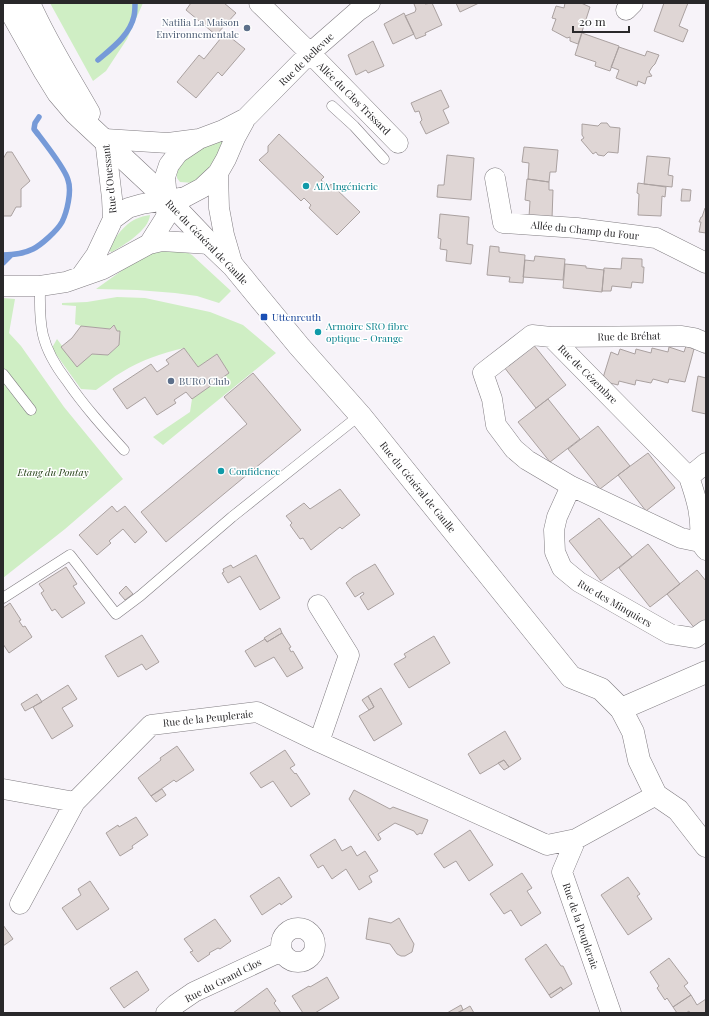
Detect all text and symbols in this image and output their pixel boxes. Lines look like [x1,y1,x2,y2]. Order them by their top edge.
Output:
scale bar [573,8,629,34]
text: 20 m [579,13,606,29]
place label: Natilia La Maison Environnementale [156,15,239,41]
marker: Natilia La Maison Environnementale [242,23,252,33]
street label: Rue de Bellevue [276,29,336,89]
street label: Allée du Clos Trissard [314,58,394,138]
street label: Rue d'Ouessant [98,143,120,214]
place label: AIA Ingénierie [313,179,378,193]
marker: AIA Ingénierie [301,181,311,191]
street label: Rue du Général de Gaulle [162,196,252,288]
street label: Allée du Champ du Four [529,217,640,243]
place label: Uttenreuth [272,310,321,324]
marker: Uttenreuth [259,312,269,322]
place label: Armoire SRO fibre optique - Orange [325,319,409,345]
marker: Armoire SRO fibre optique - Orange [313,327,323,337]
street label: Rue de Bréhat [597,328,661,344]
street label: Rue de Cézembre [555,341,621,407]
place label: BURO Club [179,374,230,388]
marker: BURO Club [166,376,176,386]
street label: Rue du Général de Gaulle [377,438,459,536]
place label: Confidence [229,464,280,478]
park label: Etang du Pontay [17,465,89,479]
marker: Confidence [216,466,226,476]
street label: Rue des Minquiers [575,576,655,630]
street label: Rue de la Peupleraie [162,706,254,730]
street label: Rue de la Peupleraie [560,881,602,971]
street label: Rue du Grand Clos [182,955,264,1005]

